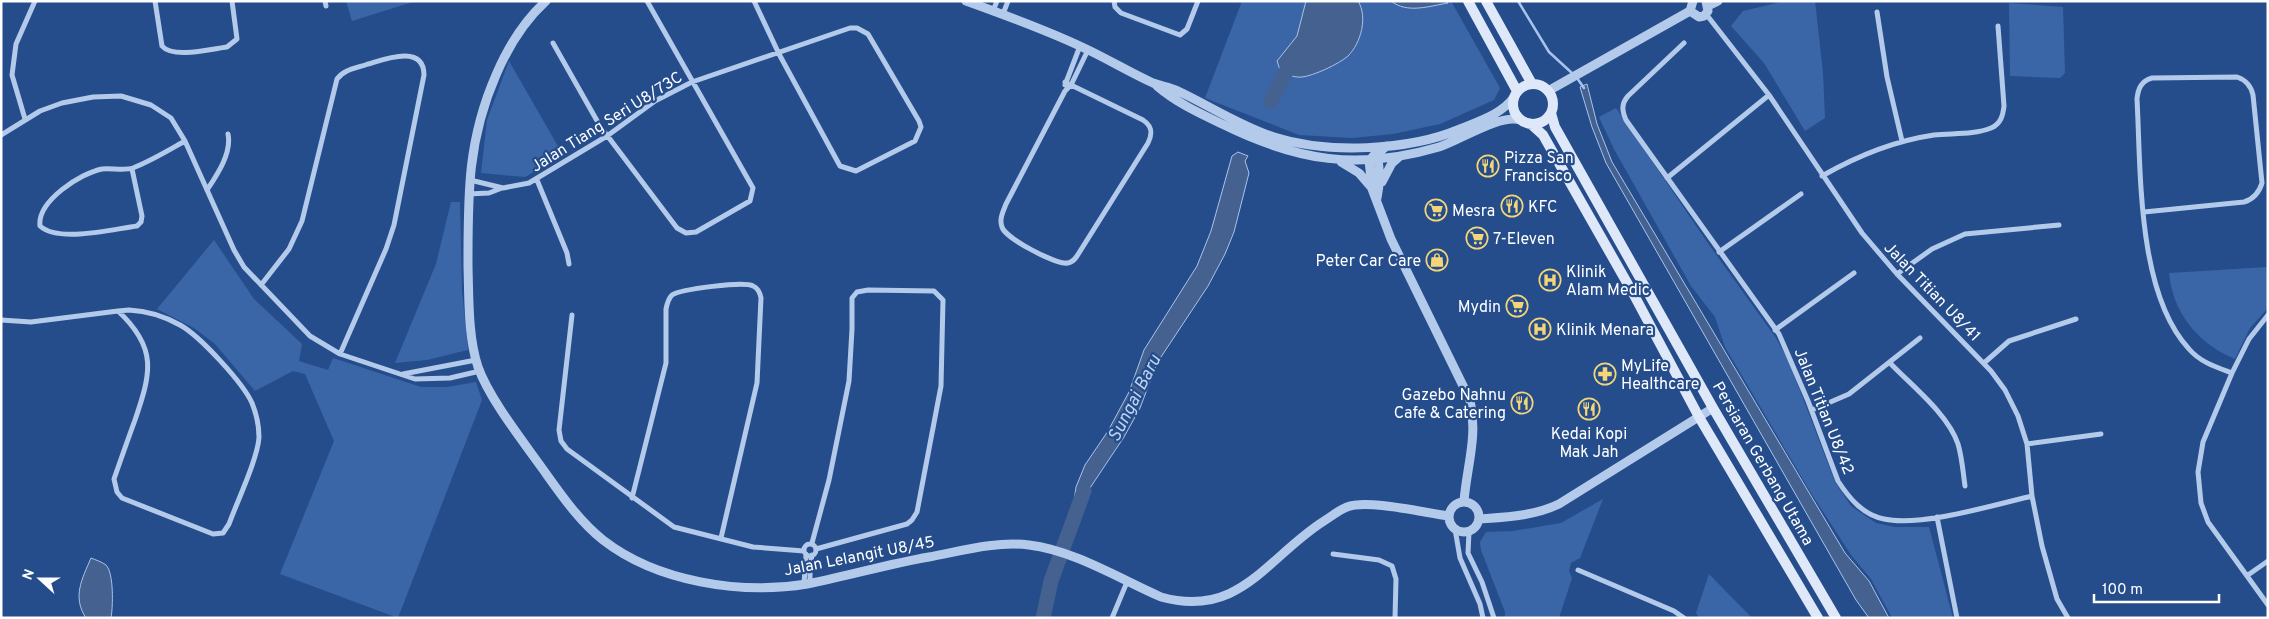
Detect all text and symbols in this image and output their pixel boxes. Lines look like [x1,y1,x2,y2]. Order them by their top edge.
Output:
street label: Jalan Tiang Seri U8/73C [528,68,686,177]
place label: Pizza San Francisco [1504,149,1574,187]
restaurant icon: Pizza San Francisco [1476,154,1500,178]
restaurant icon: KFC [1500,194,1524,218]
supermarket icon: Mesra [1424,198,1448,222]
place label: KFC [1528,198,1557,218]
place label: Mesra [1452,202,1495,222]
supermarket icon: 7-Eleven [1465,226,1489,250]
place label: 7-Eleven [1493,230,1555,250]
street label: Jalan Titian U8/41 [1879,238,1984,346]
shop icon: Peter Car Care [1425,248,1449,272]
place label: Peter Car Care [1315,252,1421,272]
place label: Klinik Alam Medic [1566,263,1650,301]
hospital icon: Klinik Alam Medic [1538,268,1562,292]
supermarket icon: Mydin [1505,294,1529,318]
place label: Mydin [1458,298,1501,318]
hospital icon: Klinik Menara [1528,317,1552,341]
place label: Klinik Menara [1556,321,1654,341]
street label: Jalan Titian U8/42 [1789,346,1858,478]
water label: Sungai Baru [1104,351,1167,446]
place label: MyLife Healthcare [1621,357,1699,395]
pharmacy icon: MyLife Healthcare [1593,362,1617,386]
street label: Persiaran Gerbang Utama [1707,379,1817,549]
place label: Gazebo Nahnu Cafe & Catering [1394,386,1506,424]
restaurant icon: Gazebo Nahnu Cafe & Catering [1510,391,1534,415]
restaurant icon: Kedai Kopi Mak Jah [1577,397,1601,421]
place label: Kedai Kopi Mak Jah [1551,425,1627,463]
street label: Jalan Lelangit U8/45 [782,533,937,581]
north arrow [15,554,65,604]
text: N [20,567,39,583]
scale bar [2094,572,2219,604]
text: 100 m [2102,581,2143,600]

